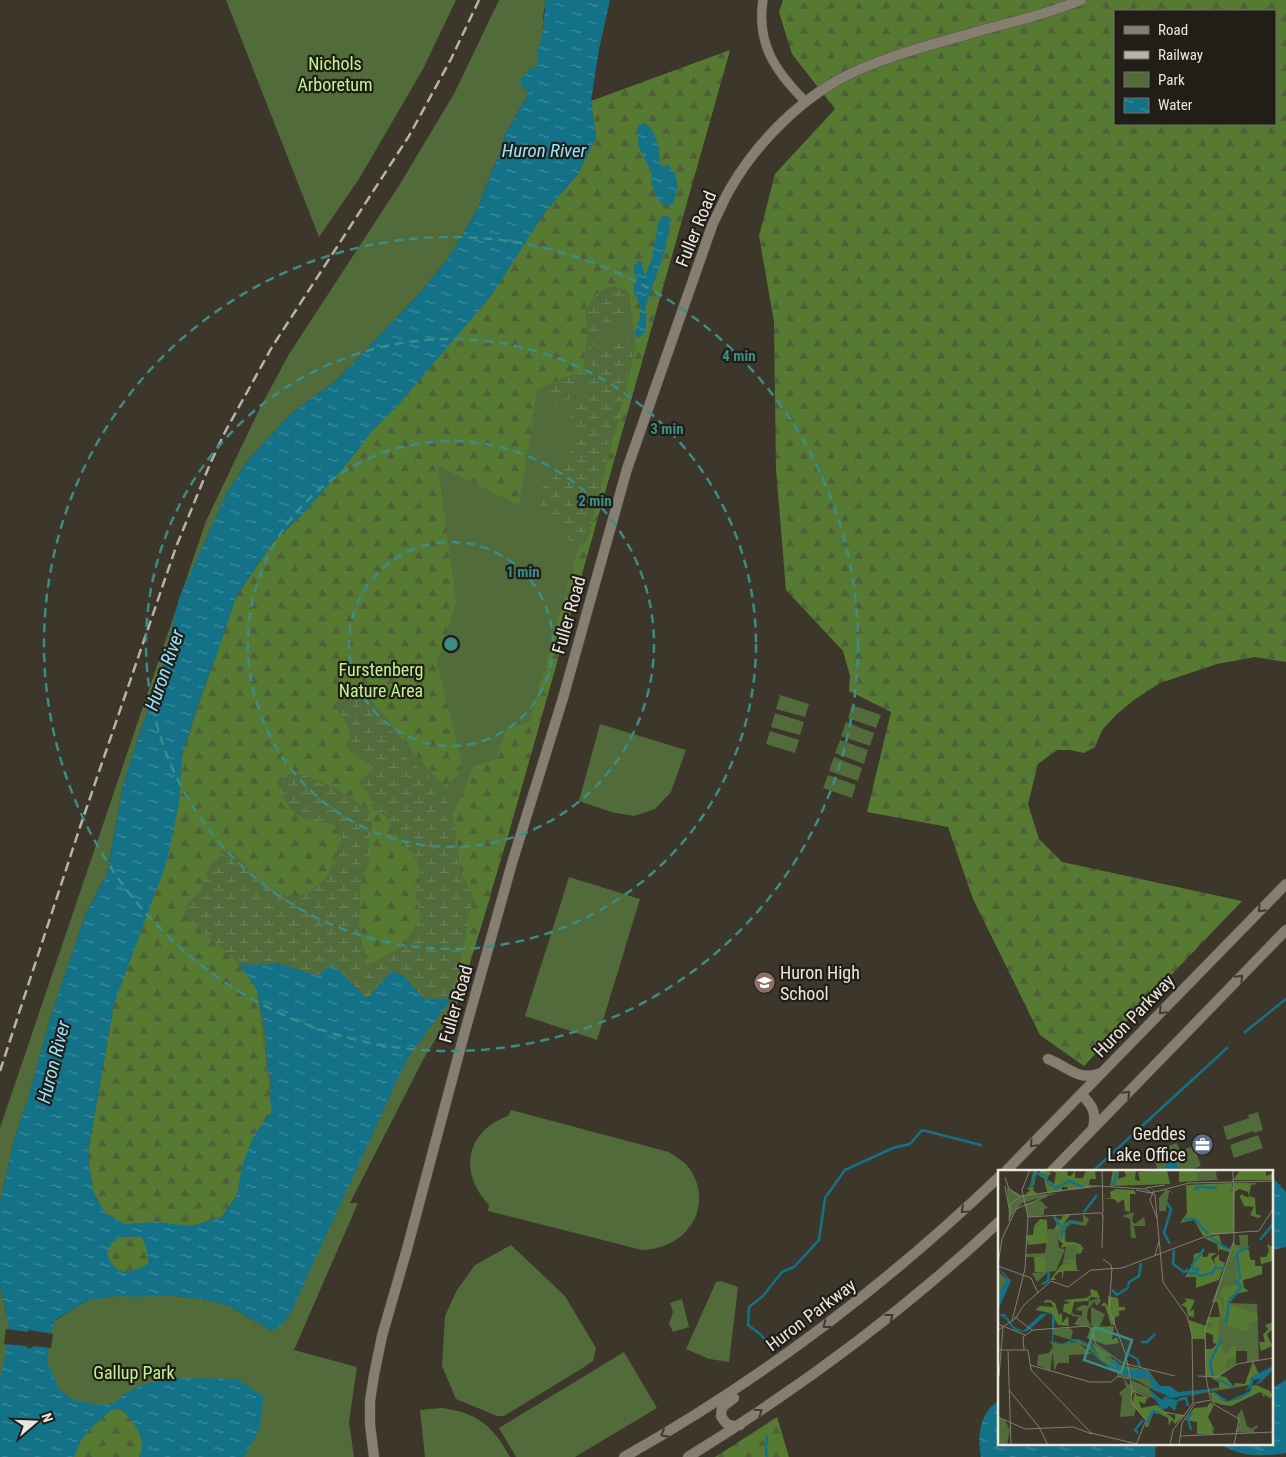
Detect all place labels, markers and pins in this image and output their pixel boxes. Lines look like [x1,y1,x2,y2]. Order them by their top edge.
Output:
centre of rings [442,635,460,653]
place label: Huron High School [780,962,860,1004]
school or university icon: Huron High School [752,971,776,995]
place label: Geddes Lake Office [1107,1123,1186,1165]
office icon: Geddes Lake Office [1190,1132,1214,1156]

